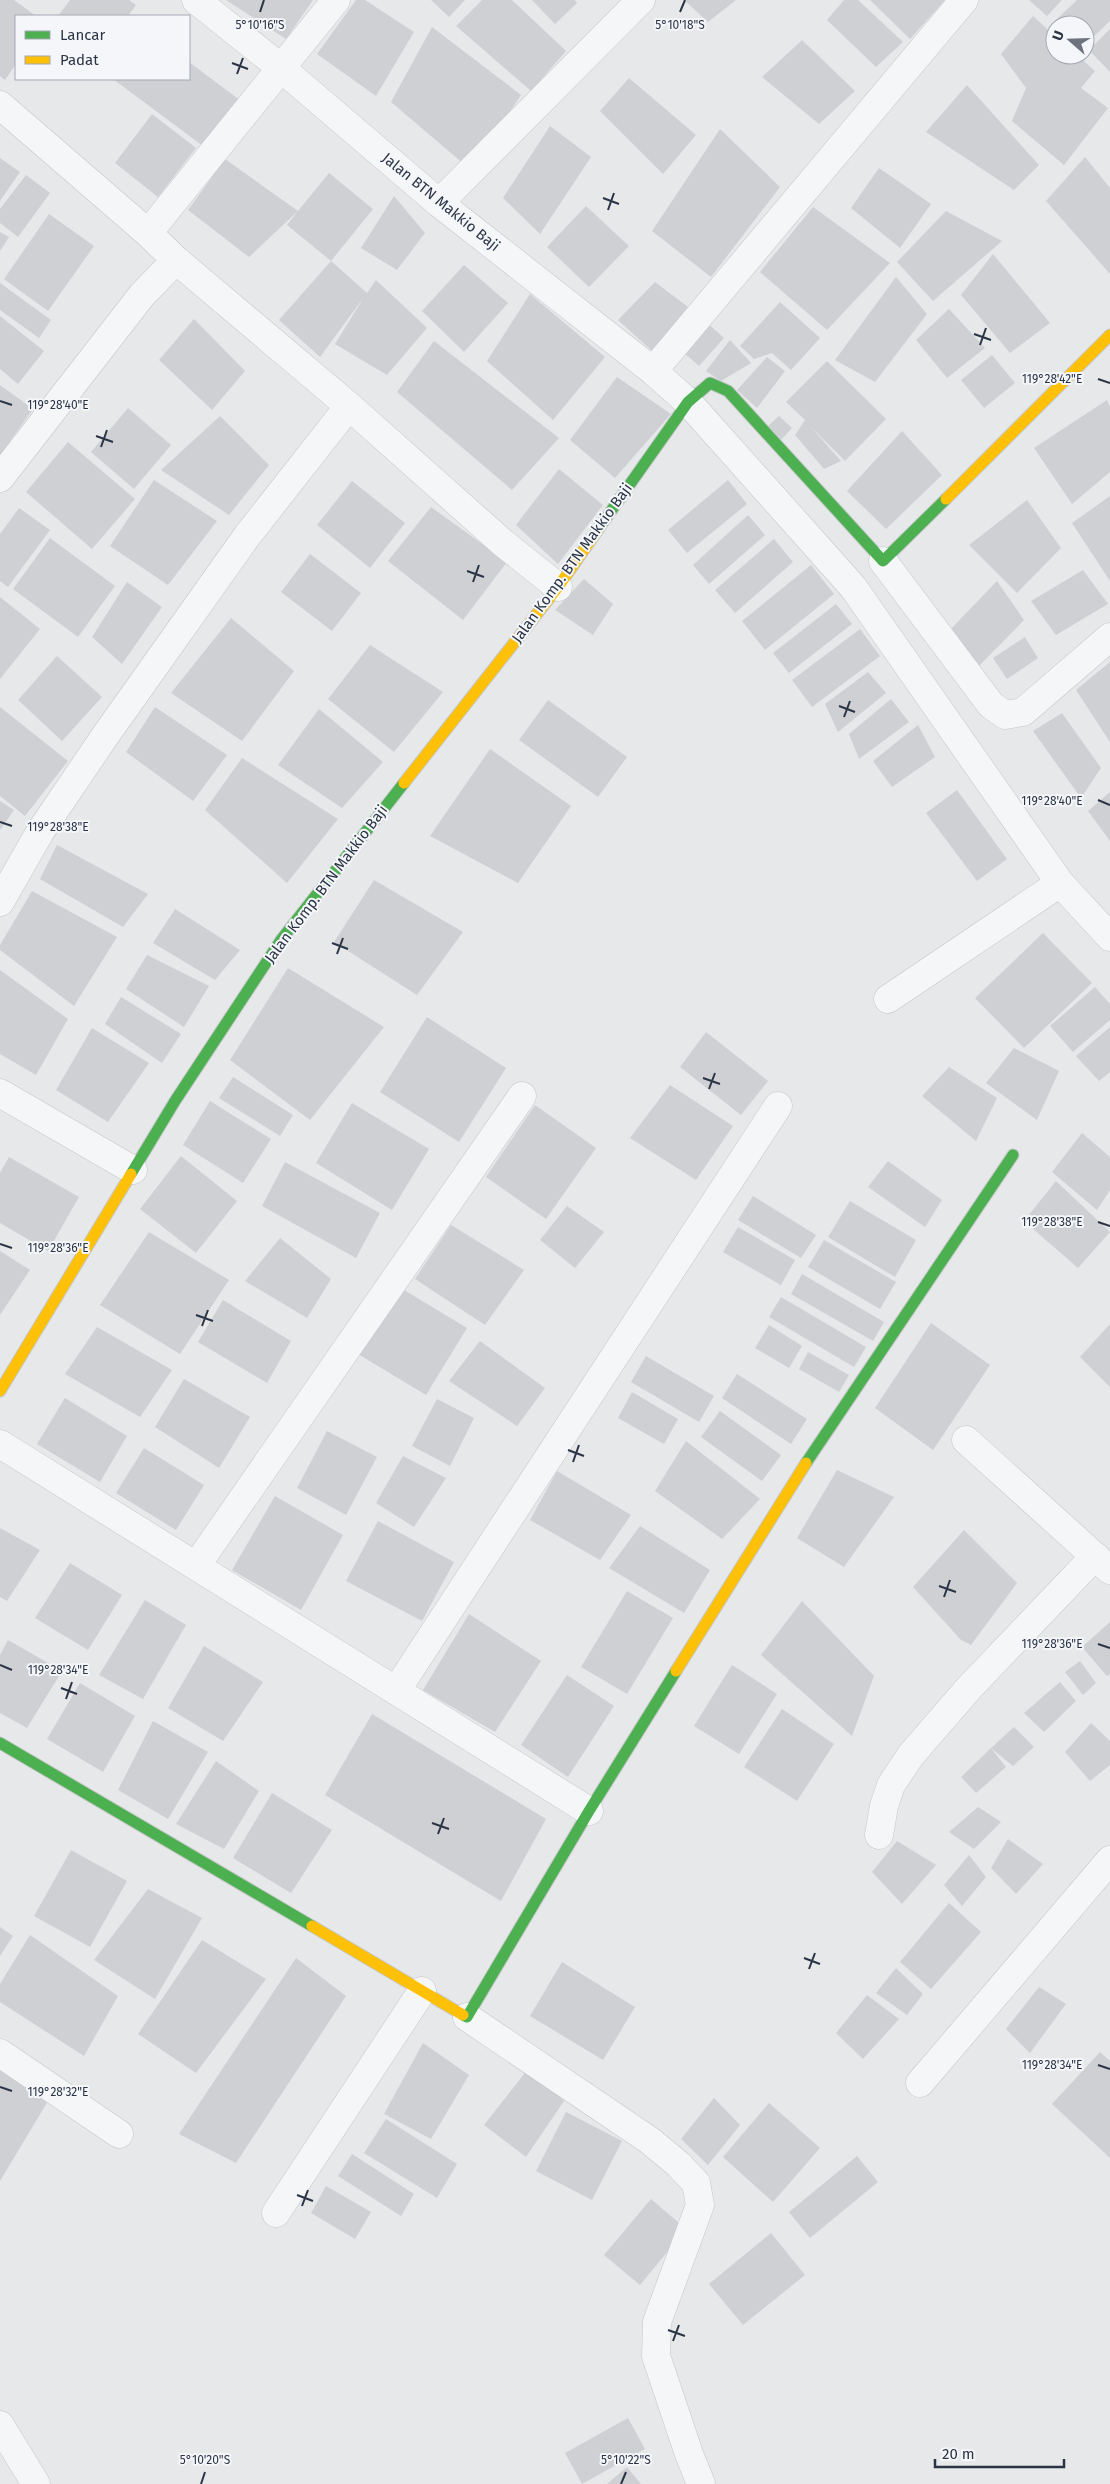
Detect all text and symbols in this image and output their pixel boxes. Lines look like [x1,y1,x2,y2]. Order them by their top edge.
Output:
legend [15,15,190,80]
north arrow [1045,15,1095,65]
text: 5°10'16"S [235,18,285,32]
text: 5°10'18"S [655,18,705,32]
text: Lancar [60,26,105,44]
text: U [1049,29,1068,43]
text: Padat [60,51,99,69]
street label: Jalan BTN Makkio Baji [378,149,504,255]
text: 119°28'42"E [1022,372,1082,386]
text: 119°28'40"E [27,398,89,412]
street label: Jalan Komp. BTN Makkio Baji [508,480,636,646]
text: 119°28'40"E [1021,794,1083,808]
street label: Jalan Komp. BTN Makkio Baji [261,802,391,966]
text: 119°28'38"E [27,820,89,834]
text: 119°28'38"E [1021,1215,1083,1229]
text: 119°28'36"E [27,1241,89,1255]
text: 119°28'36"E [1021,1637,1083,1651]
text: 119°28'34"E [28,1663,88,1677]
text: 119°28'34"E [1022,2058,1082,2072]
text: 119°28'32"E [28,2085,88,2099]
scale bar [935,2436,1064,2468]
text: 20 m [942,2445,975,2463]
text: 5°10'20"S [180,2453,231,2467]
text: 5°10'22"S [601,2453,651,2467]

